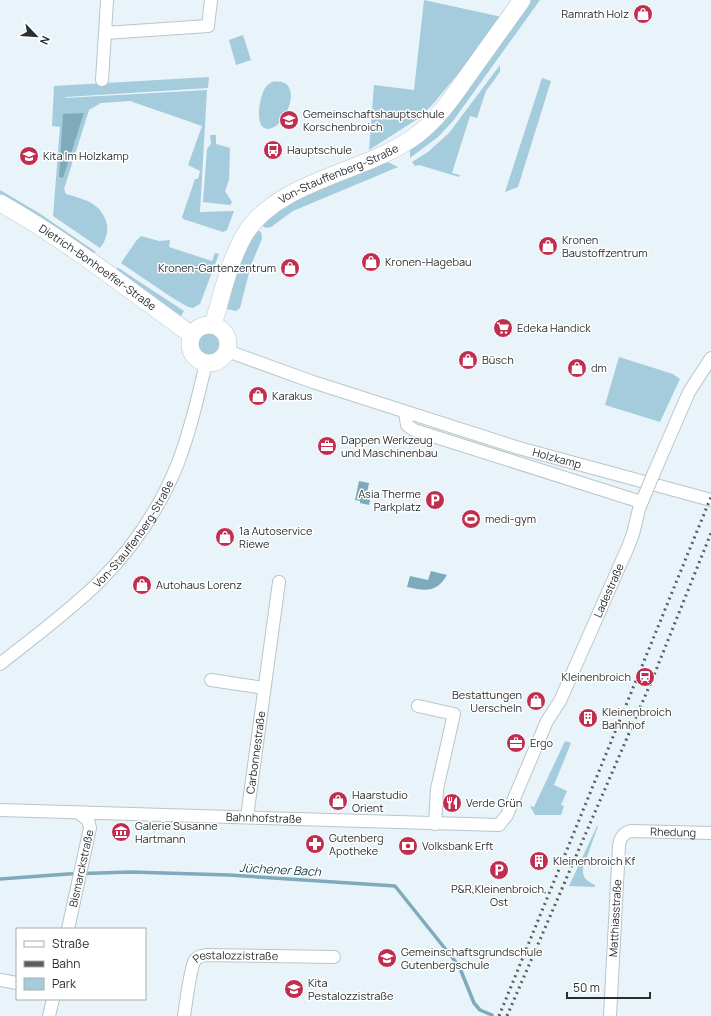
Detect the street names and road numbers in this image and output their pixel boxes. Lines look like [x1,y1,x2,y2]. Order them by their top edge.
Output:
street label: Von-Stauffenberg-Straße [275,140,401,206]
street label: Dietrich-Bonhoeffer-Straße [36,220,160,314]
street label: Holzkamp [531,444,584,472]
street label: Von-Stauffenberg-Straße [90,477,177,591]
street label: Ladestraße [590,560,627,620]
street label: Carbonnestraße [242,710,268,795]
street label: Bahnhofstraße [226,809,303,826]
street label: Rhedung [650,823,696,840]
street label: Bismarckstraße [65,828,97,908]
street label: Matthiasstraße [605,878,624,957]
street label: Pestalozzistraße [189,947,279,966]

